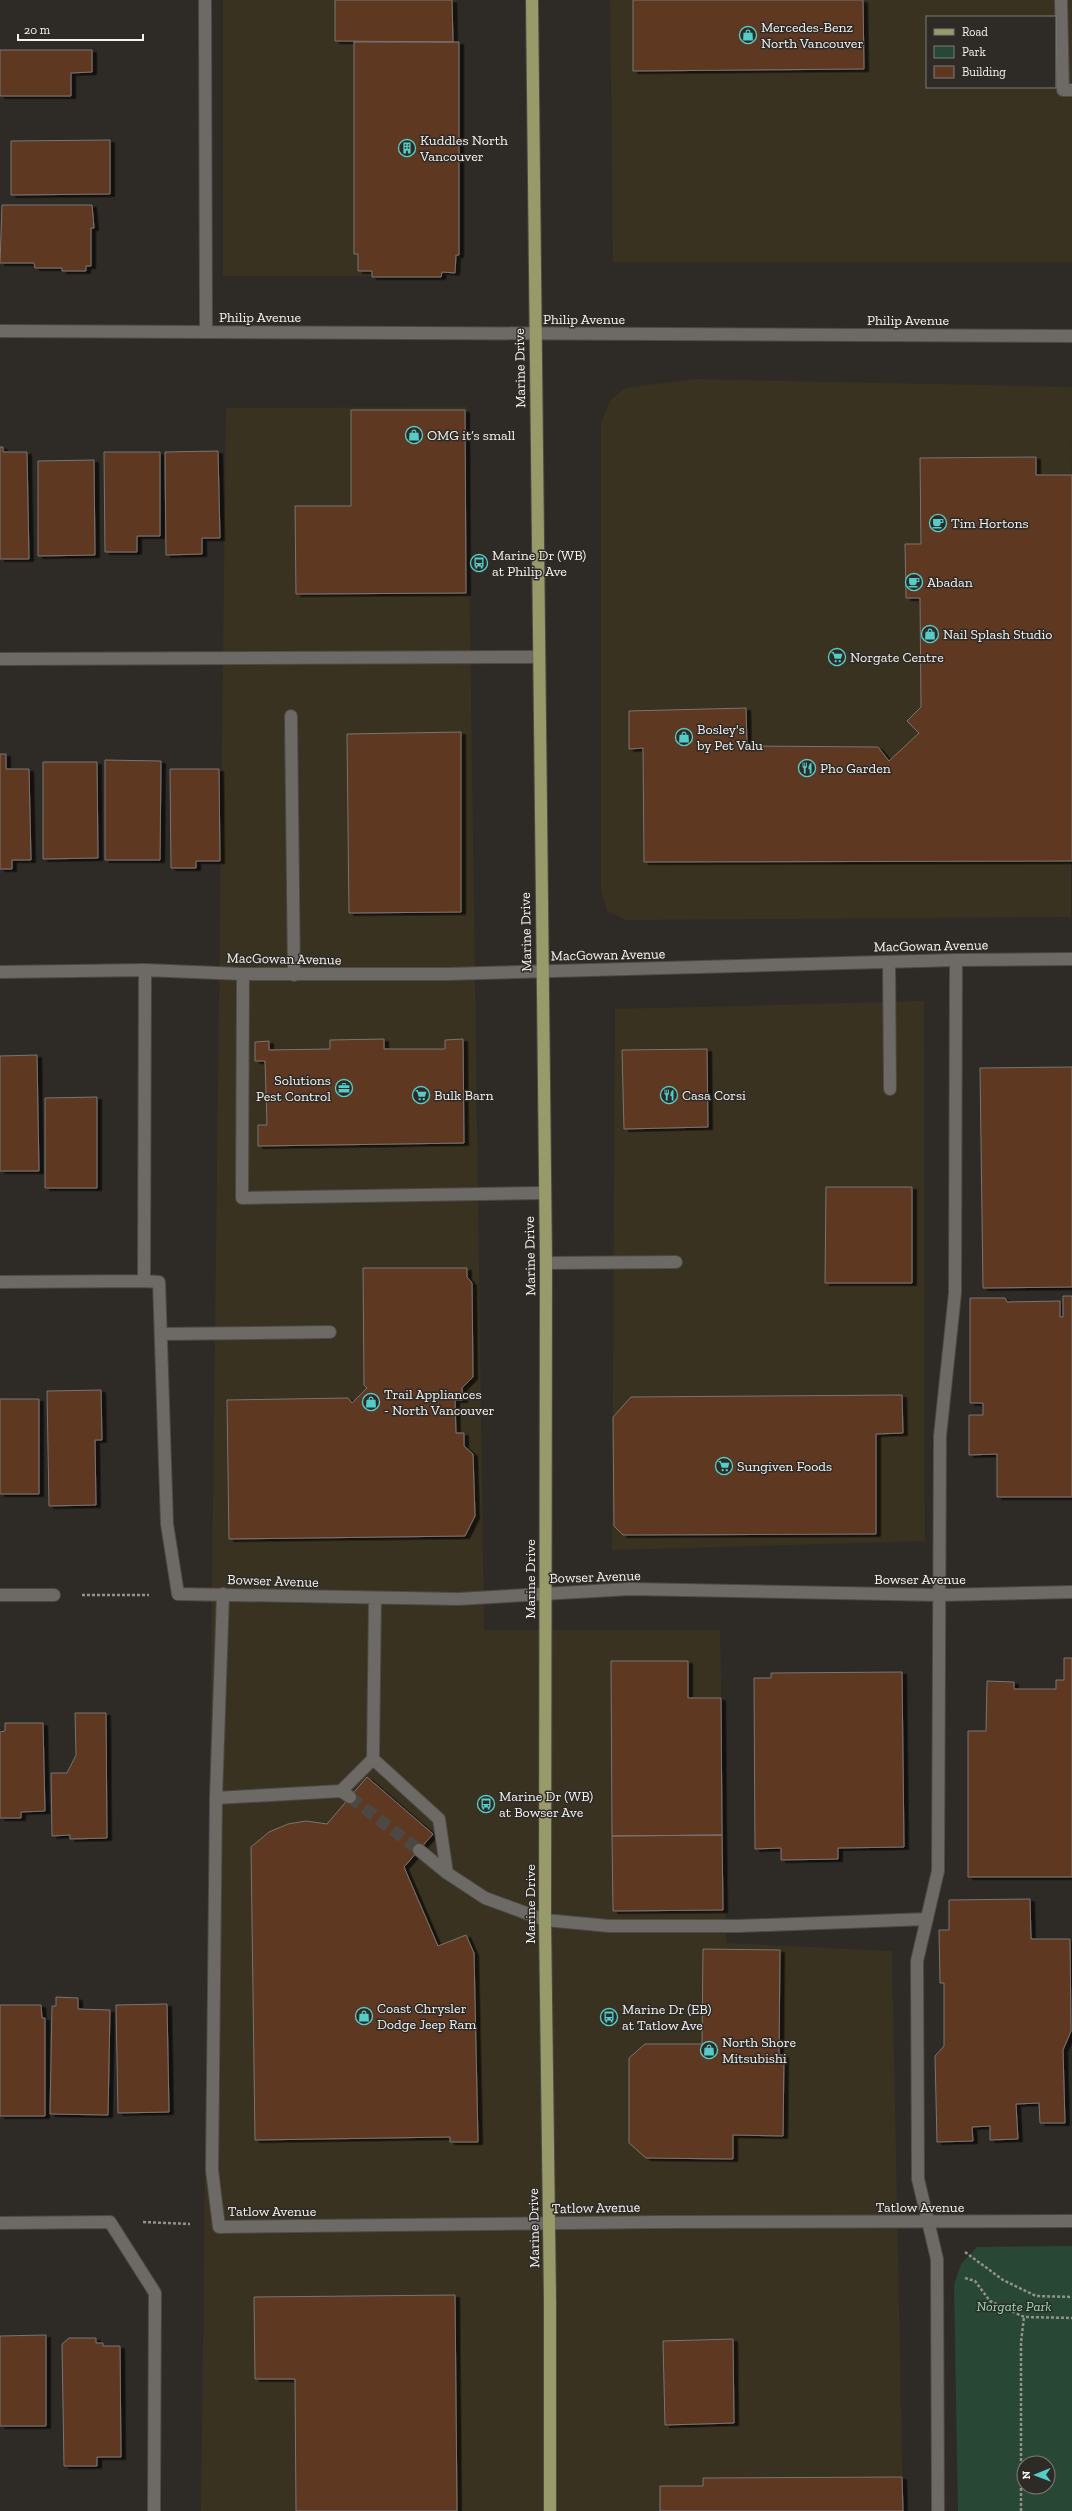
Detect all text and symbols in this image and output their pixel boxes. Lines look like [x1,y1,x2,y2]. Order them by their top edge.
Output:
scale bar [18,16,143,42]
legend [926,16,1056,88]
place label: Mercedes-Benz North Vancouver [761,19,863,52]
text: 20 m [24,23,51,37]
shop icon: Mercedes-Benz North Vancouver [738,25,758,45]
text: Road [962,25,988,39]
text: Park [962,45,987,59]
text: Building [962,65,1006,79]
place label: Kuddles North Vancouver [419,132,508,165]
building icon: Kuddles North Vancouver [397,138,417,158]
street label: Philip Avenue [219,309,302,326]
street label: Philip Avenue [543,311,626,328]
street label: Philip Avenue [867,312,950,329]
street label: Marine Drive [511,328,529,408]
shop icon: OMG it’s small [404,425,424,445]
place label: OMG it’s small [427,427,515,444]
cafe icon: Tim Hortons [928,513,948,533]
place label: Tim Hortons [951,515,1029,532]
place label: Marine Dr (WB) at Philip Ave [492,547,586,580]
bus stop icon: Marine Dr (WB) at Philip Ave [469,553,489,573]
cafe icon: Abadan [904,572,924,592]
place label: Abadan [927,574,973,591]
shop icon: Nail Splash Studio [920,624,940,644]
place label: Nail Splash Studio [943,626,1053,643]
supermarket icon: Norgate Centre [827,647,847,667]
place label: Norgate Centre [850,649,944,666]
place label: Bosley's by Pet Valu [696,721,763,754]
shop icon: Bosley's by Pet Valu [674,727,694,747]
restaurant icon: Pho Garden [797,758,817,778]
place label: Pho Garden [820,760,891,777]
street label: Marine Drive [517,892,535,972]
street label: MacGowan Avenue [873,936,989,956]
street label: MacGowan Avenue [550,945,666,965]
street label: MacGowan Avenue [226,949,342,969]
place label: Solutions Pest Control [256,1072,331,1105]
office icon: Solutions Pest Control [334,1078,354,1098]
supermarket icon: Bulk Barn [411,1085,431,1105]
restaurant icon: Casa Corsi [659,1085,679,1105]
place label: Bulk Barn [434,1087,494,1104]
place label: Casa Corsi [682,1087,746,1104]
street label: Marine Drive [521,1216,539,1296]
place label: Trail Appliances - North Vancouver [384,1386,494,1419]
shop icon: Trail Appliances - North Vancouver [361,1392,381,1412]
supermarket icon: Sungiven Foods [714,1456,734,1476]
place label: Sungiven Foods [737,1458,832,1475]
street label: Marine Drive [522,1539,539,1619]
street label: Bowser Avenue [549,1567,641,1587]
street label: Bowser Avenue [227,1571,319,1591]
street label: Bowser Avenue [874,1571,966,1588]
place label: Marine Dr (WB) at Bowser Ave [499,1788,593,1821]
bus stop icon: Marine Dr (WB) at Bowser Ave [476,1794,496,1814]
street label: Marine Drive [522,1864,539,1944]
place label: Coast Chrysler Dodge Jeep Ram [377,2000,476,2033]
place label: Marine Dr (EB) at Tatlow Ave [622,2001,711,2034]
shop icon: Coast Chrysler Dodge Jeep Ram [354,2006,374,2026]
bus stop icon: Marine Dr (EB) at Tatlow Ave [599,2007,619,2027]
place label: North Shore Mitsubishi [722,2034,797,2067]
shop icon: North Shore Mitsubishi [699,2040,719,2060]
street label: Marine Drive [525,2188,543,2268]
street label: Tatlow Avenue [552,2199,641,2217]
street label: Tatlow Avenue [876,2199,965,2216]
street label: Tatlow Avenue [228,2203,317,2220]
park label: Norgate Park [976,2298,1052,2315]
north arrow [1016,2455,1056,2495]
text: N [1020,2470,1033,2479]

